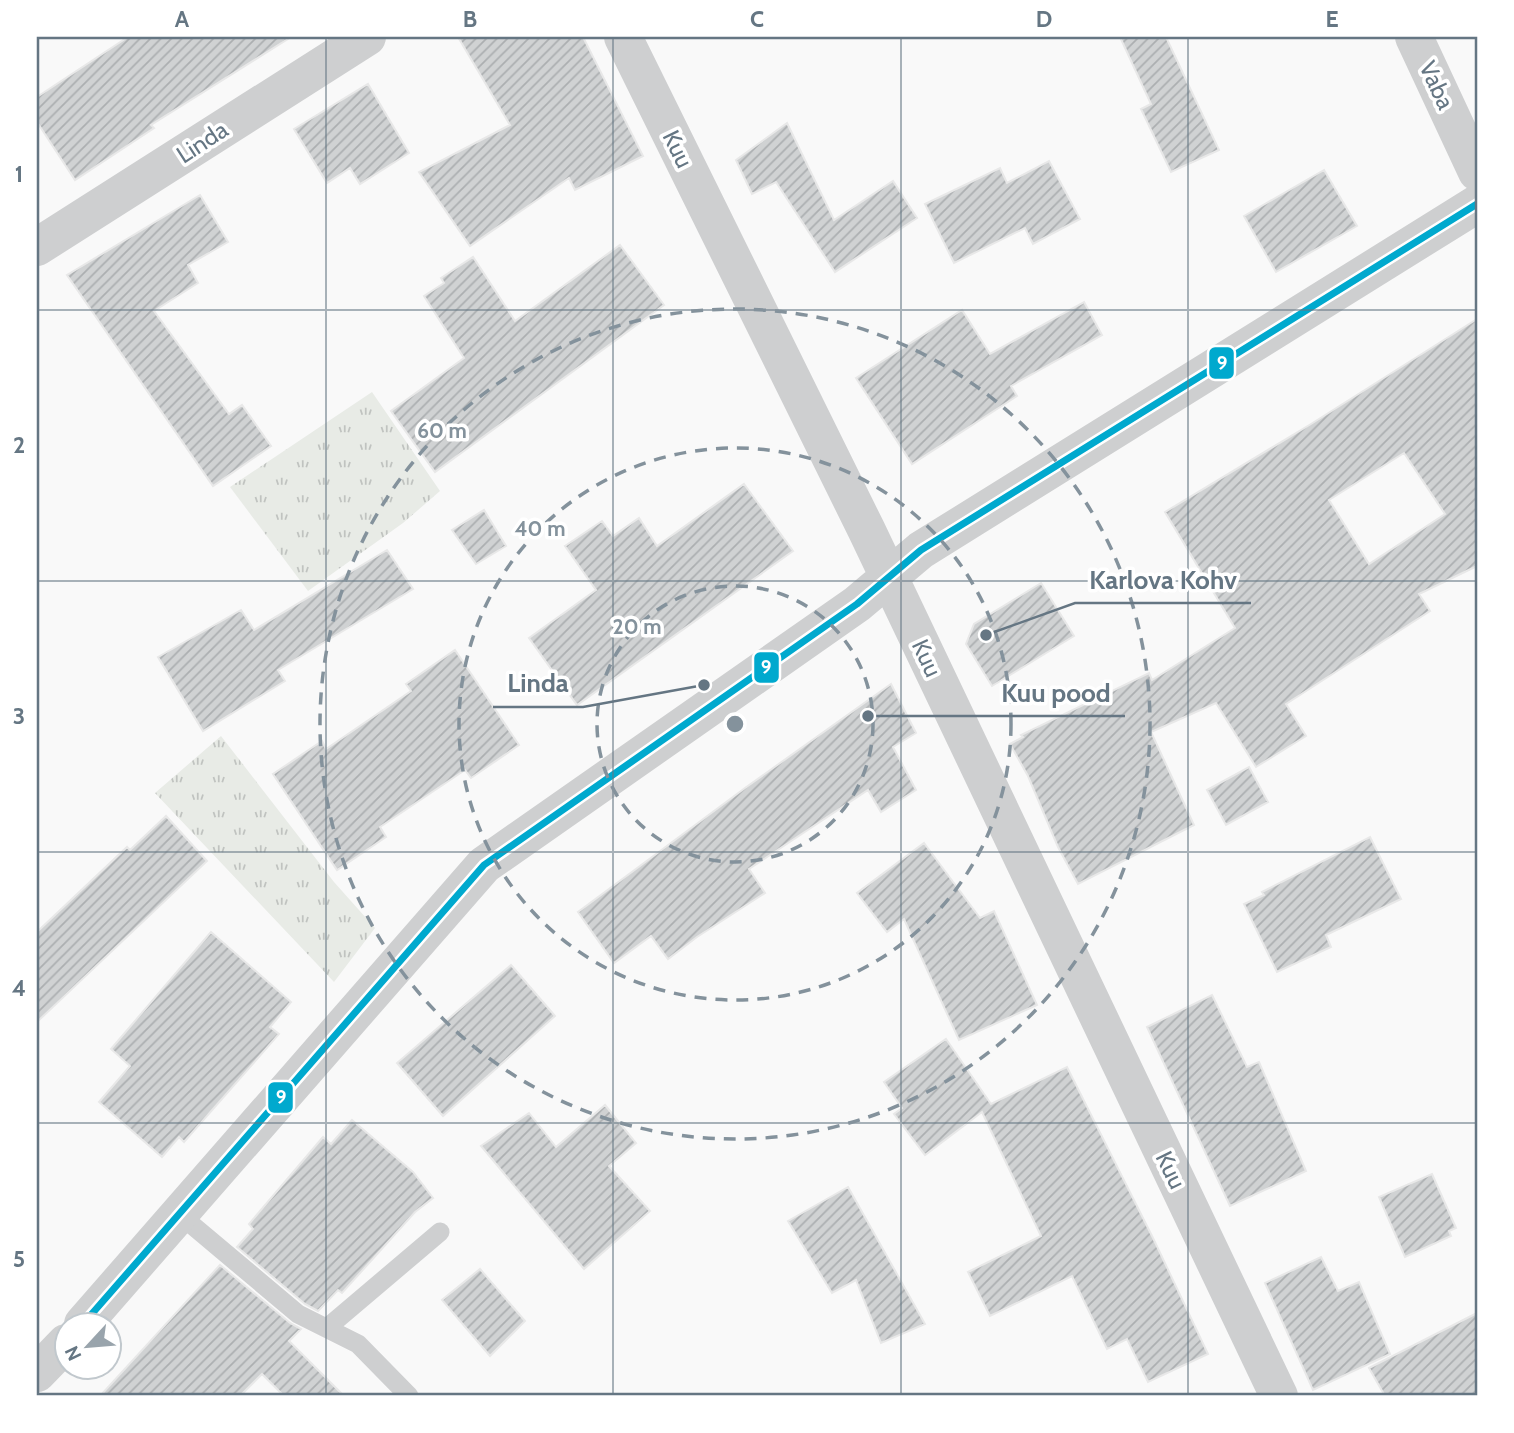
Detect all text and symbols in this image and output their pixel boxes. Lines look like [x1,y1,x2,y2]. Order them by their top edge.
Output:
text: A [175,5,190,33]
text: B [463,5,477,33]
text: C [750,5,764,33]
text: D [1036,5,1052,33]
text: E [1325,5,1339,33]
street label: Vaba [1413,56,1461,114]
street label: Linda [171,115,234,169]
street label: Kuu [657,125,699,173]
text: 1 [15,160,23,188]
line badge: 9 [1208,346,1235,380]
text: 9 [1217,352,1227,375]
text: 60 m [417,418,467,443]
text: 2 [13,431,25,459]
text: 40 m [515,516,565,541]
callout: Karlova Kohv [1075,556,1251,603]
text: Karlova Kohv [1089,564,1237,596]
text: 20 m [613,614,661,639]
street label: Kuu [906,635,948,681]
line badge: 9 [753,651,780,684]
text: 9 [761,656,771,679]
callout: Linda [493,660,583,707]
text: Linda [507,667,569,699]
callout: Kuu pood [988,669,1125,716]
text: Kuu pood [1001,677,1111,709]
text: 3 [13,702,25,730]
centre of rings [723,712,747,736]
text: 4 [12,974,26,1002]
line badge: 9 [267,1081,294,1114]
text: 9 [276,1086,286,1109]
street label: Kuu [1150,1146,1192,1194]
text: 5 [13,1245,25,1273]
north arrow [52,1310,122,1380]
text: N [60,1342,86,1364]

